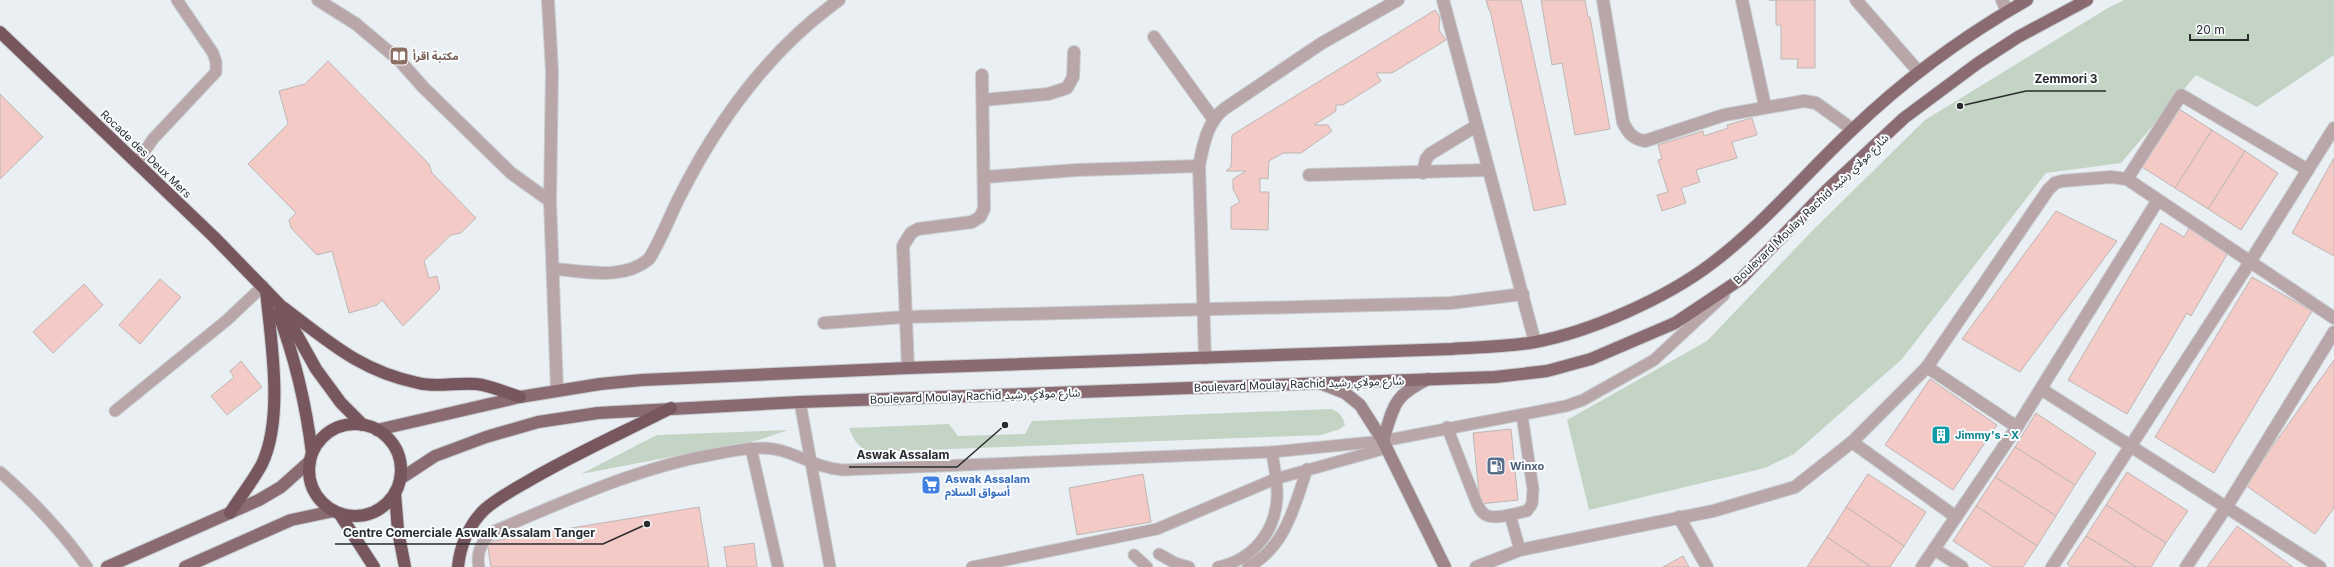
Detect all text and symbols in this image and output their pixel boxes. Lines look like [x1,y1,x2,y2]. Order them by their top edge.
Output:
scale bar [2190,16,2248,42]
text: 20 m [2196,22,2225,37]
library icon: مكتبة اقرأ [388,45,410,67]
place label: مكتبة اقرأ [413,49,459,63]
callout: Zemmori 3 [2026,67,2106,91]
text: Zemmori 3 [2034,71,2098,86]
street label: Rocade des Deux Mers [98,107,194,201]
street label: Boulevard Moulay Rachid شارع مولاي رشيد [1730,131,1894,289]
street label: Boulevard Moulay Rachid شارع مولاي رشيد [1194,373,1405,397]
street label: Boulevard Moulay Rachid شارع مولاي رشيد [870,385,1081,409]
building icon: Jimmy's - X [1930,424,1952,446]
place label: Jimmy's - X [1955,428,2019,442]
callout: Aswak Assalam [849,443,957,467]
text: Aswak Assalam [857,447,949,462]
fuel station icon: Winxo [1485,455,1507,477]
place label: Winxo [1510,459,1544,473]
place label: Aswak Assalam أسواق السلام [945,472,1030,501]
supermarket icon: Aswak Assalam أسواق السلام [920,474,942,496]
callout: Centre Comerciale Aswalk Assalam Tanger [335,520,603,544]
text: Centre Comerciale Aswalk Assalam Tanger [343,525,595,540]

